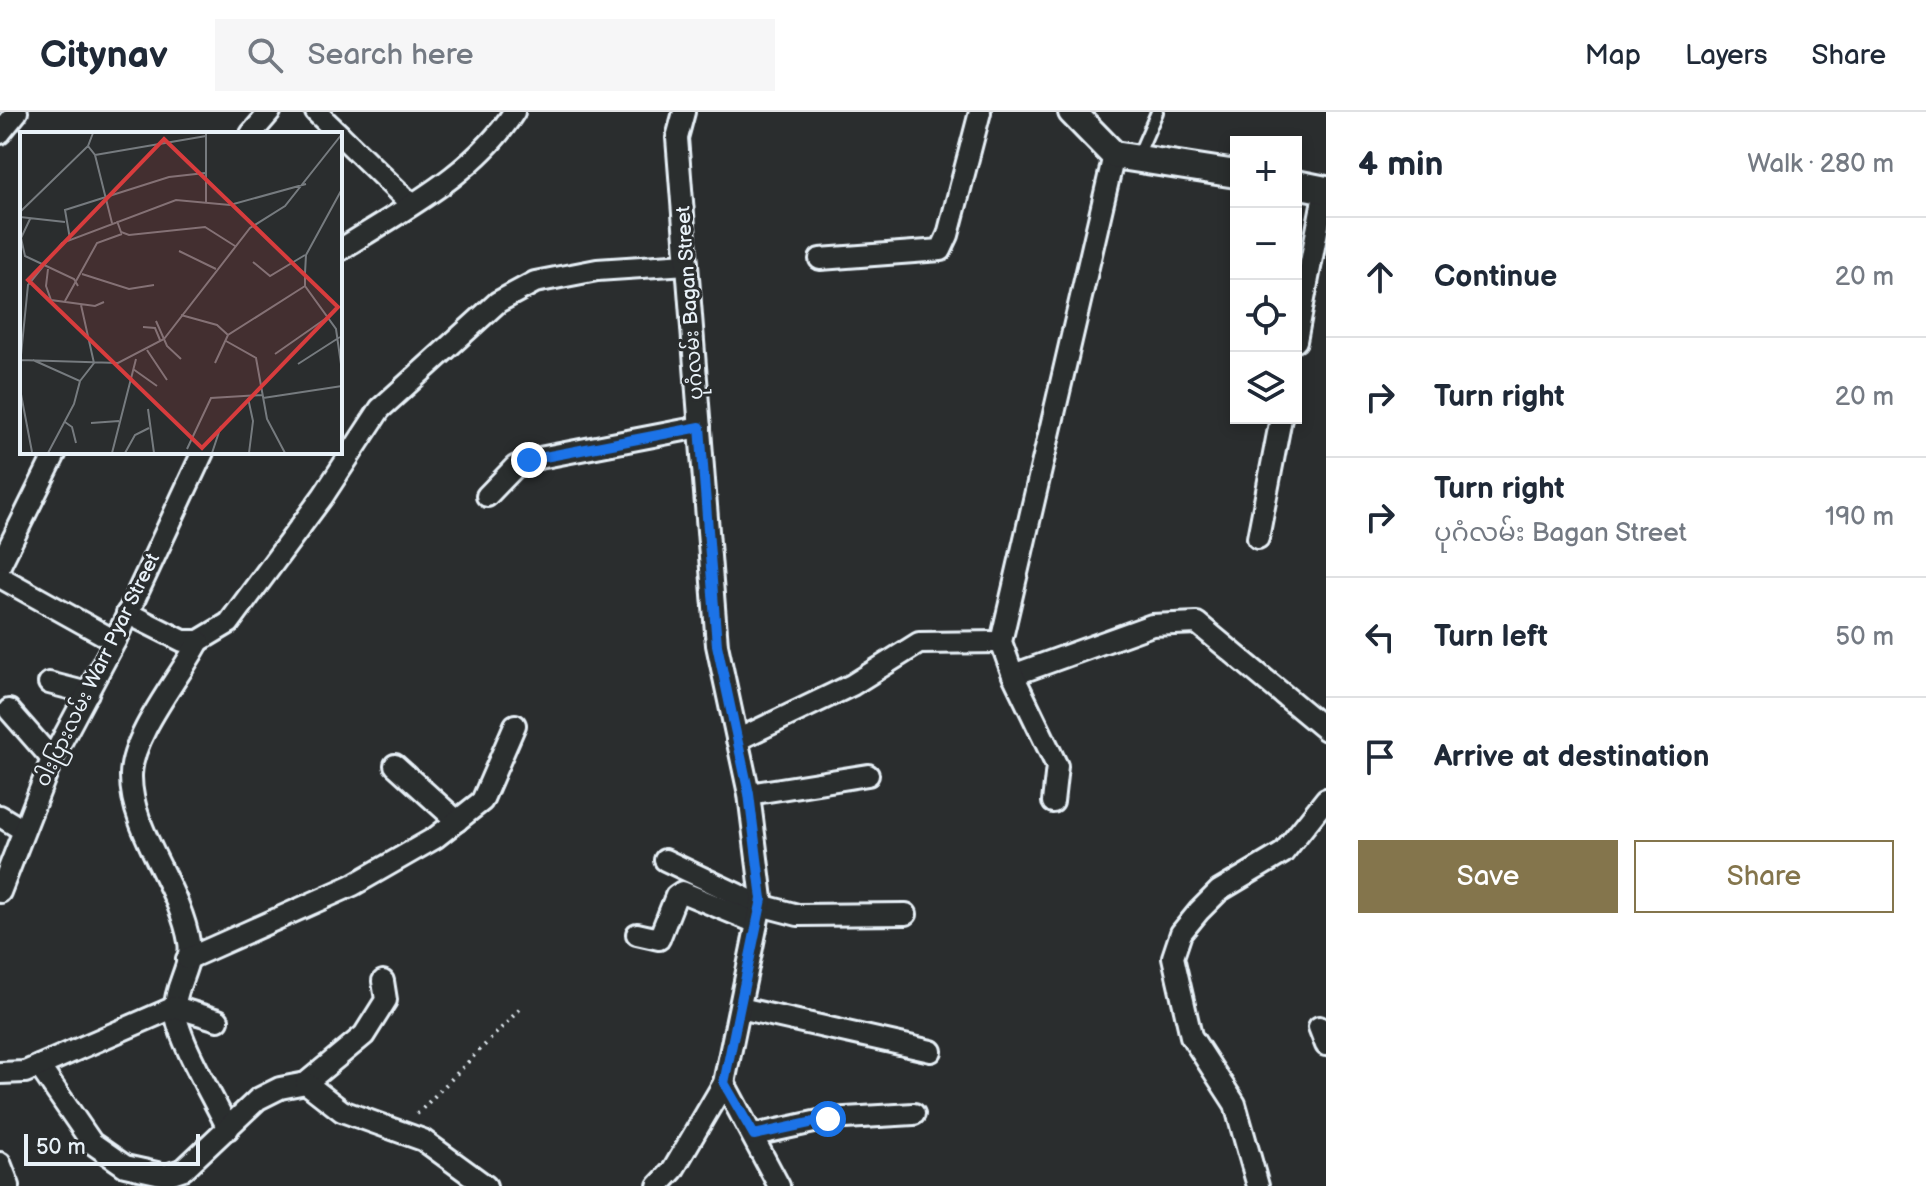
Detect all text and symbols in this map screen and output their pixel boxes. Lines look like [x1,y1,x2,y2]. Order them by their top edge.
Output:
search box [215,19,775,91]
text: Citynav [40,33,167,78]
icon: search [243,33,287,77]
text: Search here [307,37,474,73]
text: Map [1585,39,1641,72]
text: Layers [1685,39,1768,72]
text: Share [1812,39,1886,72]
inset map [20,132,342,454]
map controls [1230,136,1302,424]
button: + [1230,136,1302,208]
text: 4 min [1358,144,1444,185]
text: Walk · 280 m [1747,149,1894,180]
street label: ပုဂံလမ်း Bagan Street [668,205,713,401]
button: − [1230,208,1302,280]
icon: ahead [1358,255,1402,299]
text: Continue [1434,259,1557,295]
text: 20 m [1835,262,1894,293]
button: locate [1230,280,1302,352]
button: layers [1230,352,1302,424]
icon: right [1358,375,1402,419]
text: Turn right [1434,379,1565,415]
text: 20 m [1835,382,1894,413]
route end [511,442,547,478]
text: Turn right [1434,471,1565,507]
icon: right [1358,495,1402,539]
text: 190 m [1825,502,1894,533]
text: ပုဂံလမ်း Bagan Street [1434,518,1687,549]
street label: ဝါးပြားလမ်း Warr Pyar Street [28,548,168,792]
icon: left [1358,615,1402,659]
text: Turn left [1434,619,1548,655]
text: 50 m [1835,622,1894,653]
icon: arrive [1358,735,1402,779]
text: Arrive at destination [1434,739,1710,775]
button: Save [1358,840,1618,913]
button: Share [1634,840,1894,913]
route start [810,1101,846,1137]
scale bar [24,1130,200,1166]
text: 50 m [36,1134,86,1161]

